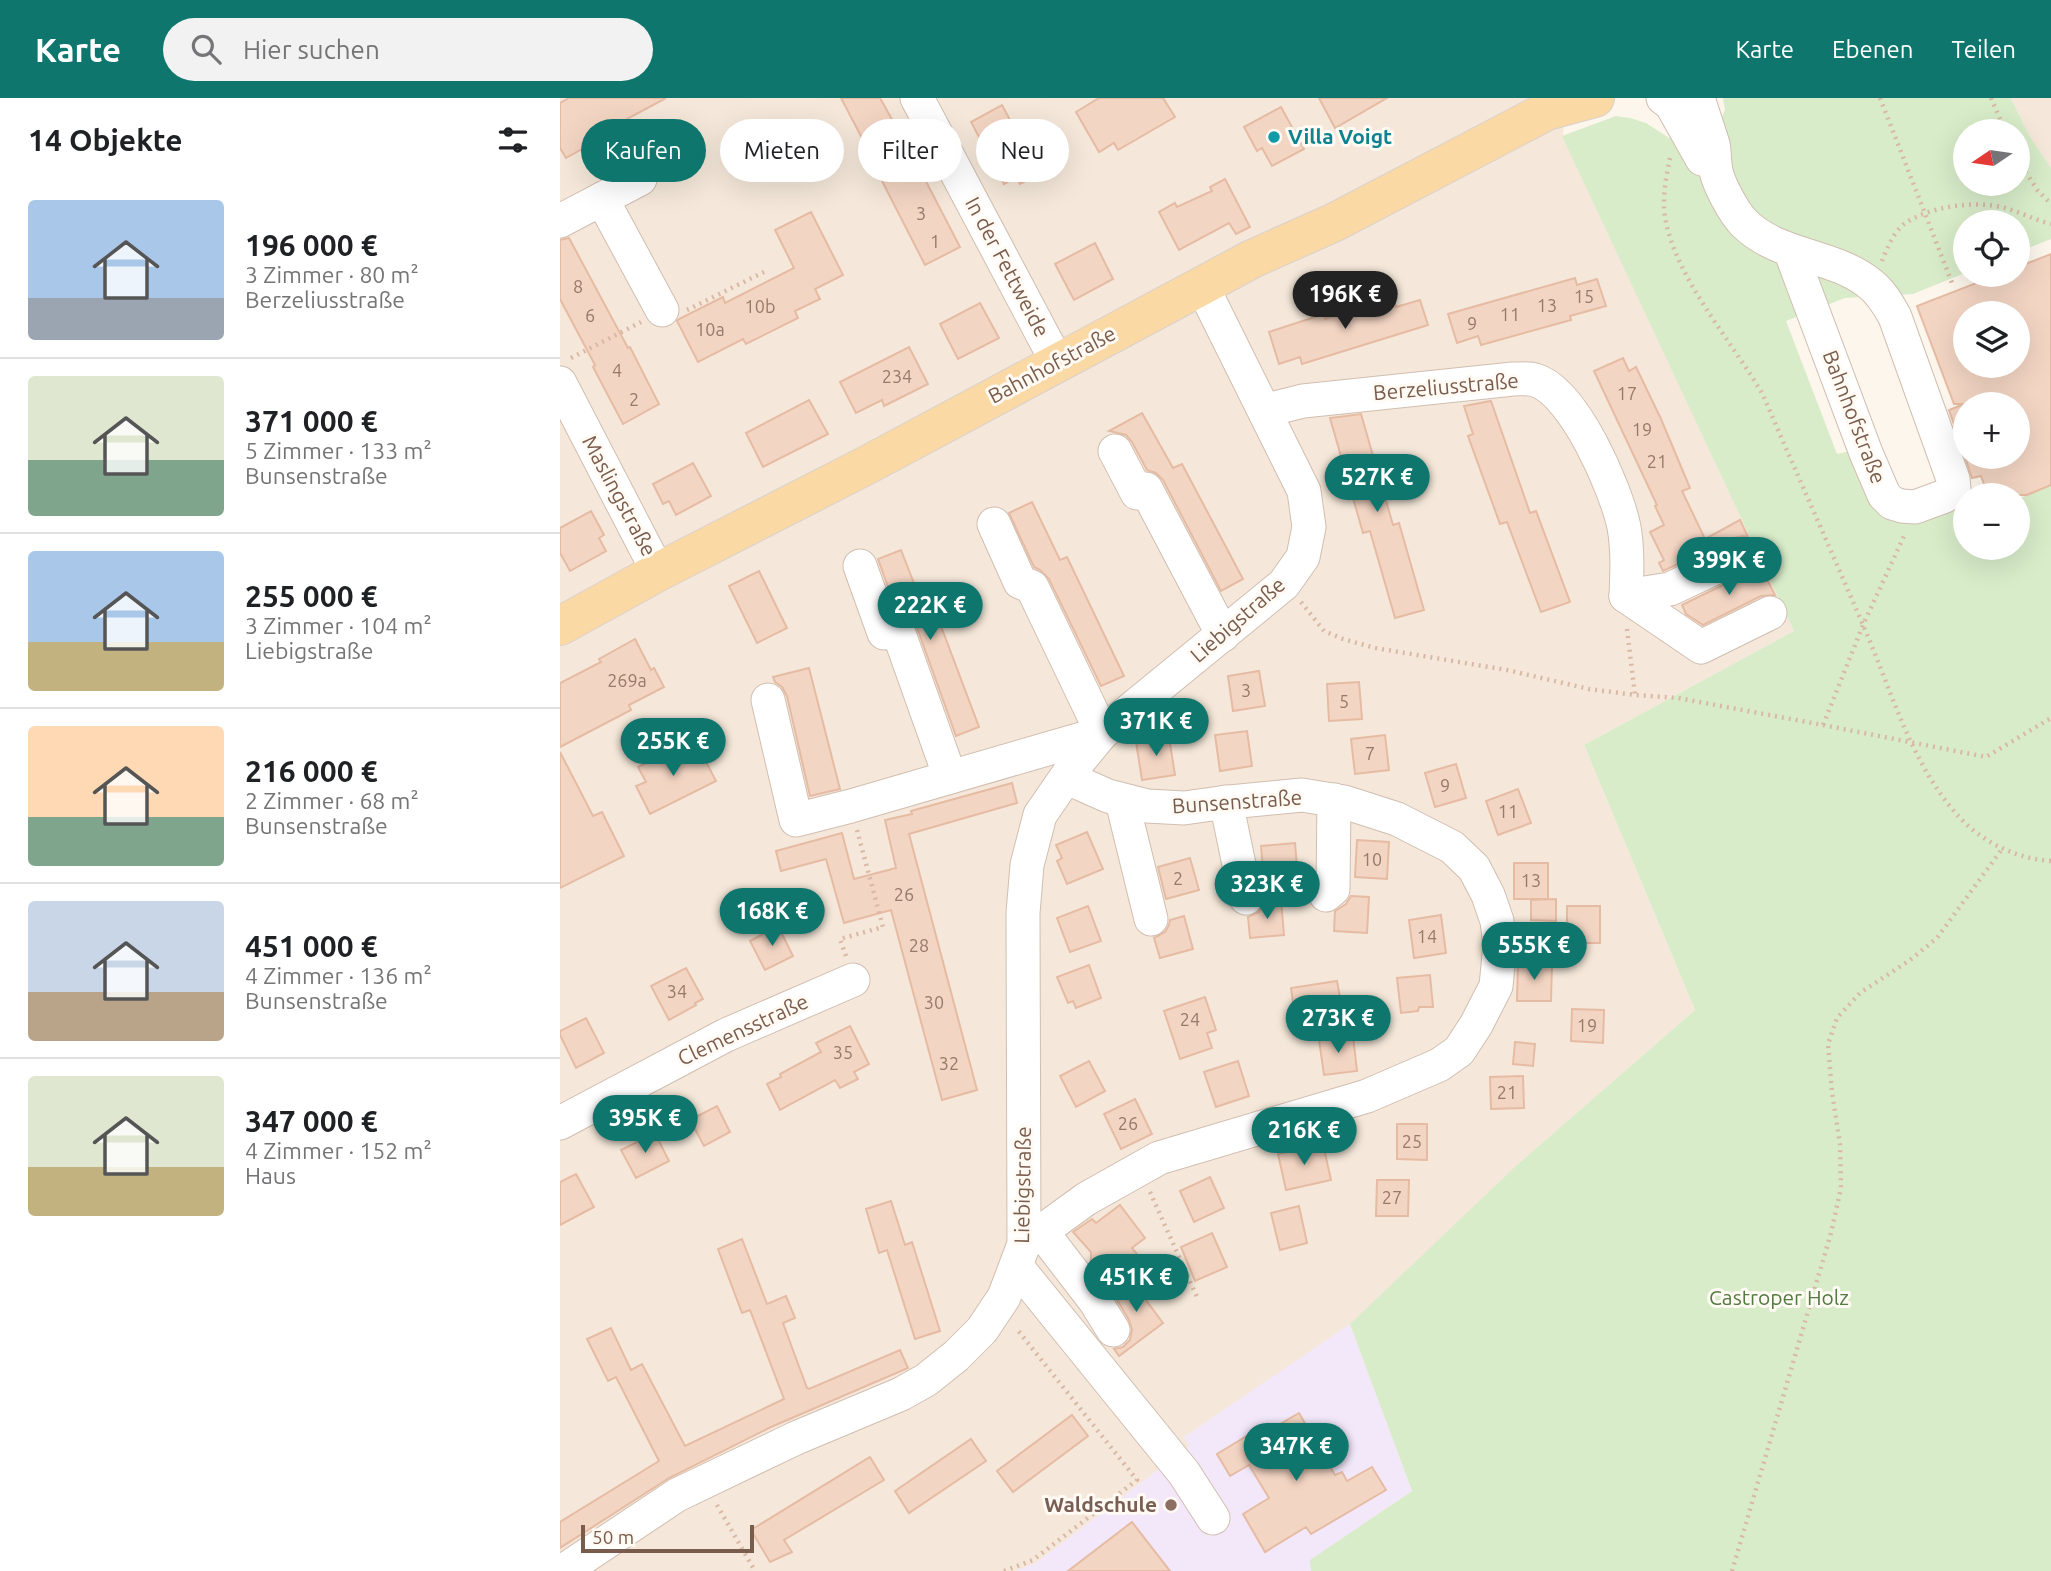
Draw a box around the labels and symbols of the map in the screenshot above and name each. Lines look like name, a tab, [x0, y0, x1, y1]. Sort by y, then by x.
north arrow	[1953, 119, 2030, 196]
place label: Villa Voigt	[1288, 124, 1392, 148]
marker: Villa Voigt	[1266, 129, 1282, 145]
street label: In der Fettweide	[961, 193, 1055, 341]
house number: 3	[916, 203, 926, 223]
house number: 1	[930, 231, 940, 251]
pin: 196K €	[1288, 272, 1402, 331]
house number: 8	[573, 276, 583, 296]
house number: 15	[1574, 286, 1594, 306]
house number: 13	[1537, 295, 1557, 315]
house number: 10b	[745, 296, 775, 316]
house number: 11	[1500, 304, 1520, 324]
house number: 6	[585, 305, 595, 325]
house number: 9	[1467, 313, 1477, 333]
house number: 10a	[695, 319, 725, 339]
street label: Bahnhofstraße	[984, 320, 1119, 408]
street label: Bahnhofstraße	[1819, 347, 1891, 487]
house number: 4	[612, 360, 622, 380]
house number: 234	[882, 366, 912, 386]
street label: Berzeliusstraße	[1372, 368, 1520, 404]
house number: 17	[1617, 383, 1637, 403]
house number: 2	[629, 389, 639, 409]
house number: 19	[1632, 419, 1652, 439]
street label: Maslingstraße	[578, 431, 662, 560]
house number: 21	[1647, 451, 1667, 471]
pin: 527K €	[1320, 454, 1434, 514]
pin: 399K €	[1672, 538, 1786, 597]
street label: Liebigstraße	[1185, 572, 1289, 667]
pin: 222K €	[873, 582, 987, 642]
house number: 269a	[607, 670, 647, 690]
house number: 3	[1241, 680, 1251, 700]
house number: 5	[1339, 691, 1349, 711]
pin: 371K €	[1099, 698, 1213, 758]
pin: 255K €	[616, 718, 730, 778]
house number: 7	[1365, 743, 1375, 763]
house number: 9	[1440, 775, 1450, 795]
street label: Bunsenstraße	[1171, 784, 1303, 818]
house number: 11	[1498, 801, 1518, 821]
house number: 10	[1362, 849, 1382, 869]
pin: 323K €	[1210, 862, 1324, 921]
house number: 2	[1173, 868, 1183, 888]
house number: 13	[1521, 870, 1541, 890]
house number: 26	[894, 884, 914, 904]
pin: 168K €	[715, 888, 829, 948]
pin: 555K €	[1477, 922, 1591, 982]
house number: 14	[1417, 926, 1437, 946]
house number: 28	[909, 935, 929, 955]
house number: 34	[667, 981, 687, 1001]
street label: Clemensstraße	[674, 988, 812, 1070]
house number: 30	[924, 992, 944, 1012]
pin: 273K €	[1281, 996, 1395, 1055]
house number: 24	[1180, 1009, 1200, 1029]
house number: 19	[1577, 1015, 1597, 1035]
house number: 35	[833, 1042, 853, 1062]
house number: 32	[939, 1053, 959, 1073]
house number: 21	[1497, 1082, 1517, 1102]
pin: 395K €	[588, 1096, 702, 1155]
pin: 216K €	[1247, 1108, 1361, 1167]
house number: 26	[1118, 1113, 1138, 1133]
street label: Liebigstraße	[1009, 1126, 1035, 1244]
house number: 25	[1402, 1131, 1422, 1151]
house number: 27	[1382, 1187, 1402, 1207]
pin: 451K €	[1079, 1254, 1193, 1314]
park label: Castroper Holz	[1709, 1285, 1849, 1309]
pin: 347K €	[1239, 1424, 1353, 1483]
place label: Waldschule	[1044, 1492, 1157, 1516]
marker: Waldschule	[1163, 1497, 1179, 1513]
scale bar	[581, 1522, 754, 1554]

